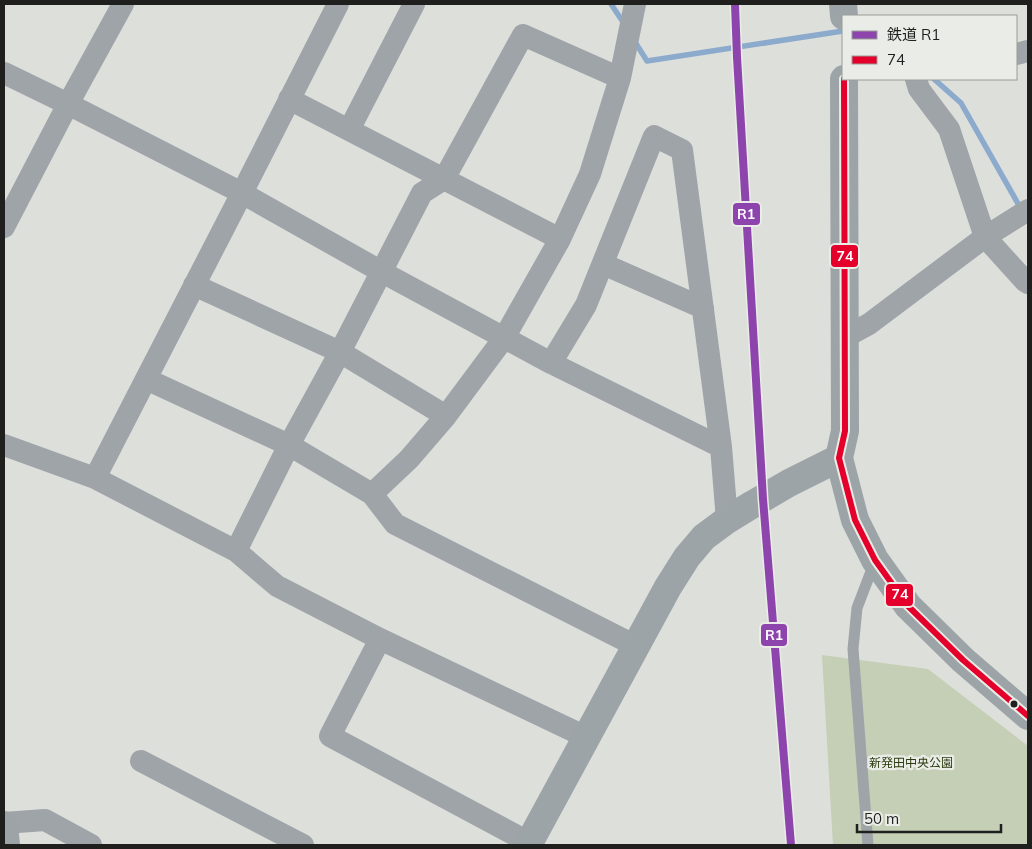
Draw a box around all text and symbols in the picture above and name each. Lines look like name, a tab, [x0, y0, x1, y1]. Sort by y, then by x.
legend	[842, 15, 1017, 80]
text: 鉄道 R1	[887, 25, 940, 44]
text: 74	[887, 50, 905, 69]
line badge: R1	[732, 202, 761, 226]
text: R1	[737, 205, 755, 223]
line badge: 74	[830, 244, 859, 268]
text: 74	[837, 247, 854, 265]
line badge: 74	[885, 583, 914, 607]
text: 74	[892, 585, 909, 603]
line badge: R1	[760, 623, 788, 647]
text: R1	[765, 626, 783, 644]
unlabelled marker	[1009, 699, 1019, 709]
park label: 新発田中央公園	[869, 755, 953, 770]
scale bar	[857, 802, 1001, 834]
text: 50 m	[864, 809, 899, 828]

